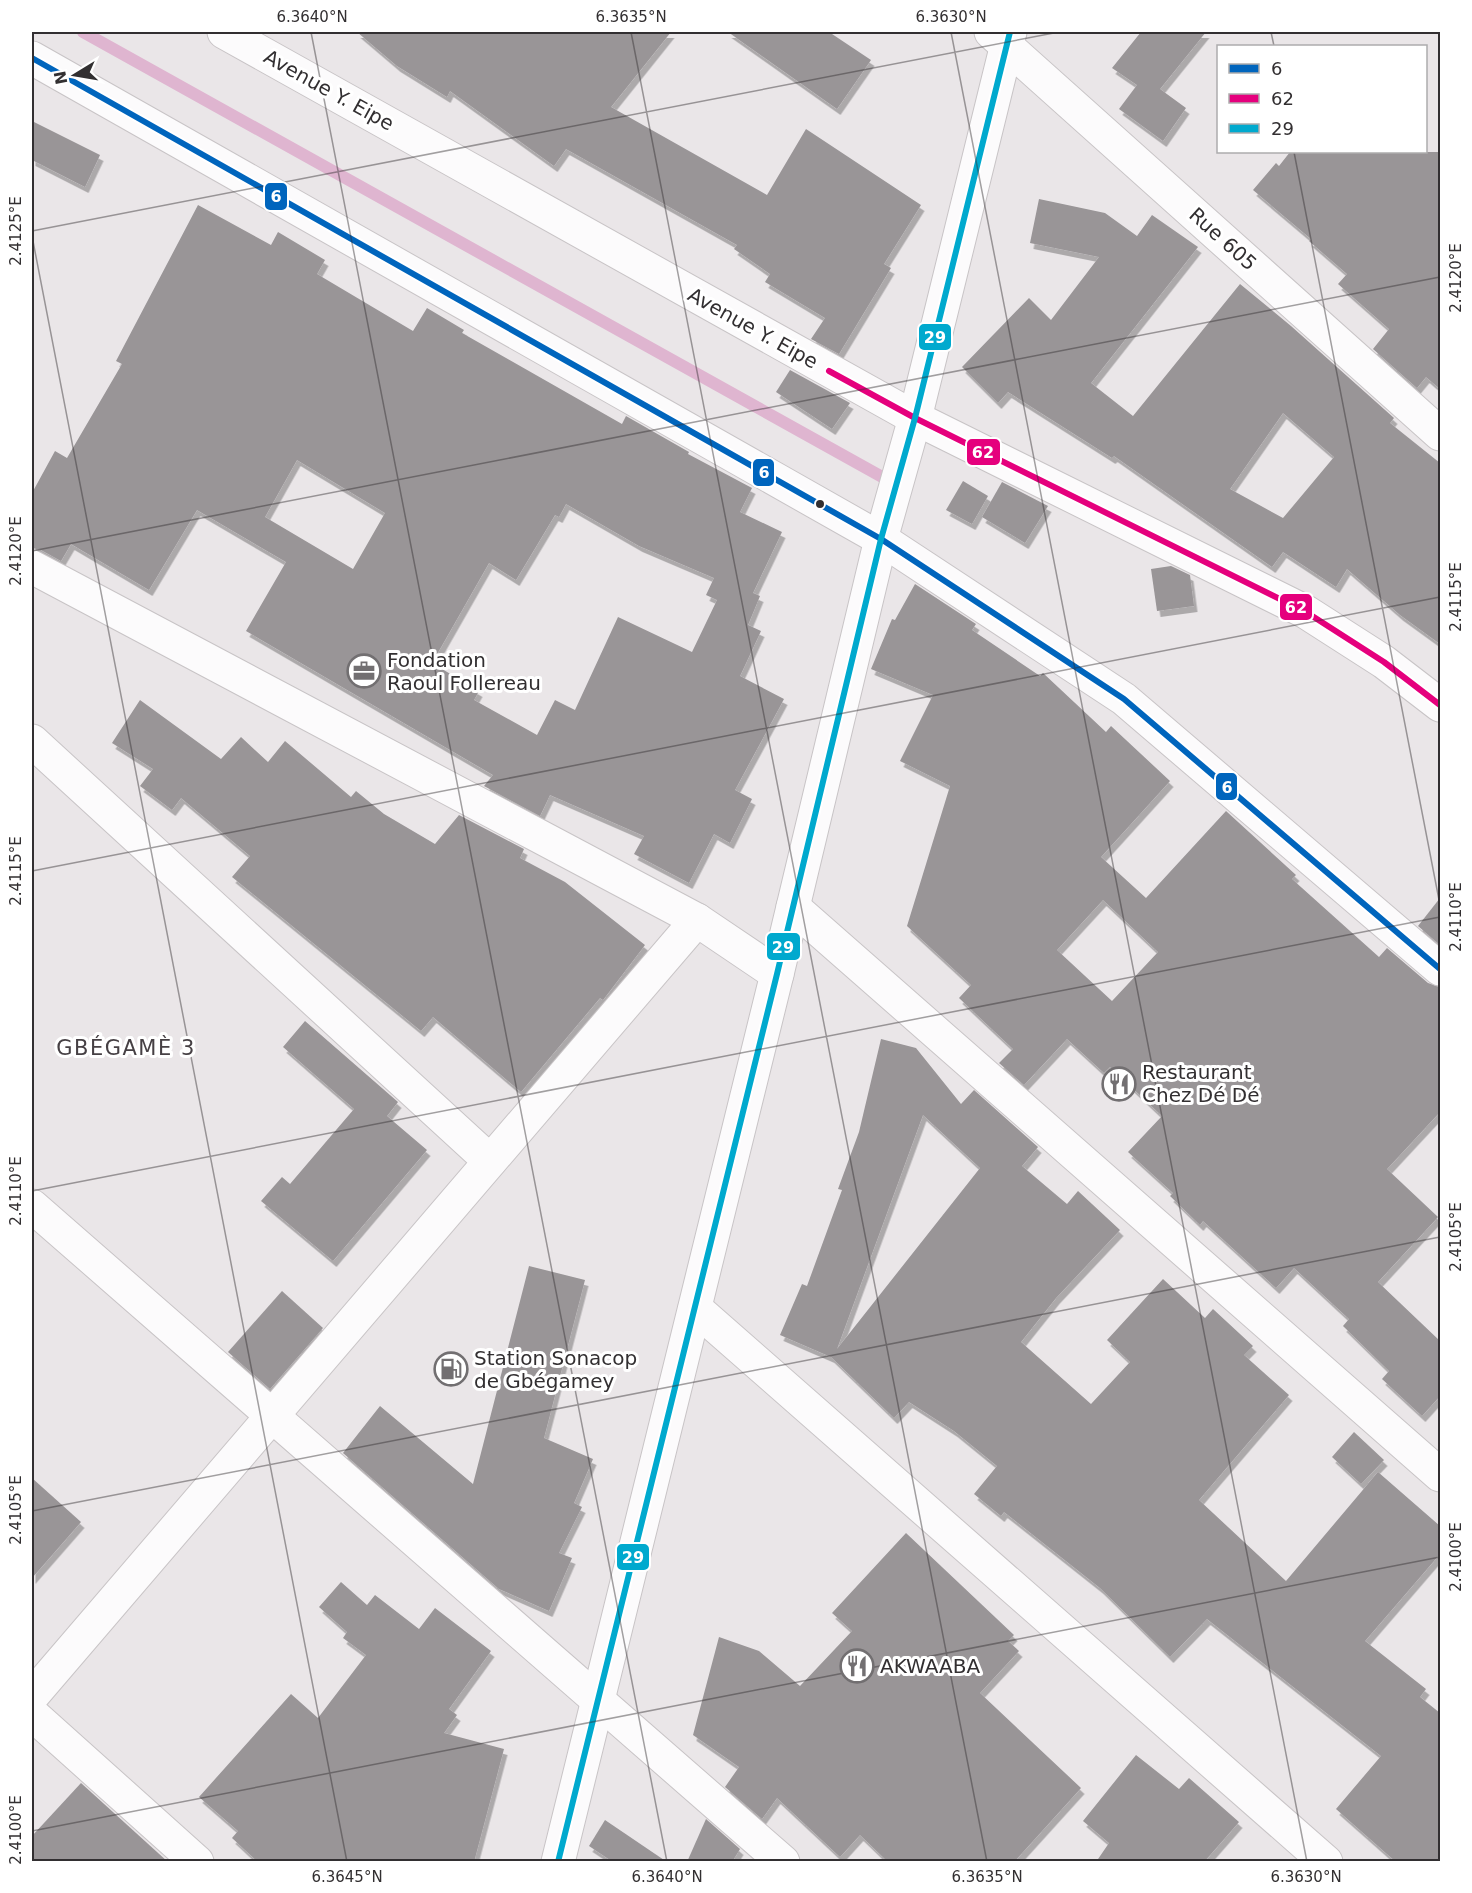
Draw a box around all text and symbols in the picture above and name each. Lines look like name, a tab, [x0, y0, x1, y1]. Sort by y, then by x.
text: 6.3640°N	[276, 8, 348, 26]
text: 6.3635°N	[595, 8, 667, 26]
text: 6.3630°N	[915, 8, 987, 26]
street label: Avenue Y. Eipe	[260, 44, 398, 136]
north arrow	[45, 45, 105, 105]
legend	[1217, 45, 1427, 153]
text: 6	[1271, 58, 1282, 79]
text: N	[50, 69, 71, 86]
text: 62	[1271, 88, 1294, 109]
text: 29	[1271, 118, 1294, 139]
line badge: 6	[264, 182, 288, 211]
text: 6	[270, 187, 282, 206]
text: 2.4125°E	[7, 196, 25, 266]
street label: Rue 605	[1184, 202, 1262, 276]
text: 2.4120°E	[1447, 243, 1465, 313]
street label: Avenue Y. Eipe	[684, 282, 822, 374]
line badge: 29	[918, 323, 952, 351]
text: 29	[924, 328, 946, 347]
line badge: 62	[966, 438, 1001, 466]
text: 62	[972, 443, 994, 462]
line badge: 6	[752, 458, 775, 487]
text: 6	[758, 463, 770, 482]
unlabelled marker	[814, 498, 826, 510]
text: 2.4120°E	[7, 516, 25, 586]
text: 2.4115°E	[1447, 562, 1465, 632]
line badge: 62	[1279, 593, 1313, 621]
text: 62	[1285, 598, 1307, 617]
place label: Fondation Raoul Follereau	[387, 648, 541, 695]
office icon: Fondation Raoul Follereau	[346, 653, 382, 689]
line badge: 6	[1215, 772, 1238, 801]
text: 6	[1221, 778, 1233, 797]
text: 2.4115°E	[7, 836, 25, 906]
text: 2.4110°E	[1447, 882, 1465, 952]
line badge: 29	[766, 932, 801, 961]
text: 29	[772, 938, 794, 957]
district label: GBÉGAMÈ 3	[56, 1035, 196, 1060]
place label: Restaurant Chez Dé Dé	[1142, 1060, 1260, 1107]
restaurant icon: Restaurant Chez Dé Dé	[1101, 1066, 1137, 1102]
text: 2.4110°E	[7, 1156, 25, 1226]
text: 2.4105°E	[1447, 1202, 1465, 1272]
place label: Station Sonacop de Gbégamey	[474, 1346, 637, 1393]
fuel station icon: Station Sonacop de Gbégamey	[433, 1351, 469, 1387]
text: 2.4105°E	[7, 1475, 25, 1545]
text: 2.4100°E	[1447, 1522, 1465, 1592]
line badge: 29	[616, 1543, 650, 1571]
text: 29	[622, 1548, 644, 1567]
restaurant icon: AKWAABA	[839, 1648, 875, 1684]
place label: AKWAABA	[880, 1654, 980, 1678]
text: 2.4100°E	[7, 1795, 25, 1865]
text: 6.3645°N	[311, 1868, 383, 1886]
text: 6.3640°N	[631, 1868, 703, 1886]
text: 6.3635°N	[951, 1868, 1023, 1886]
text: 6.3630°N	[1270, 1868, 1342, 1886]

